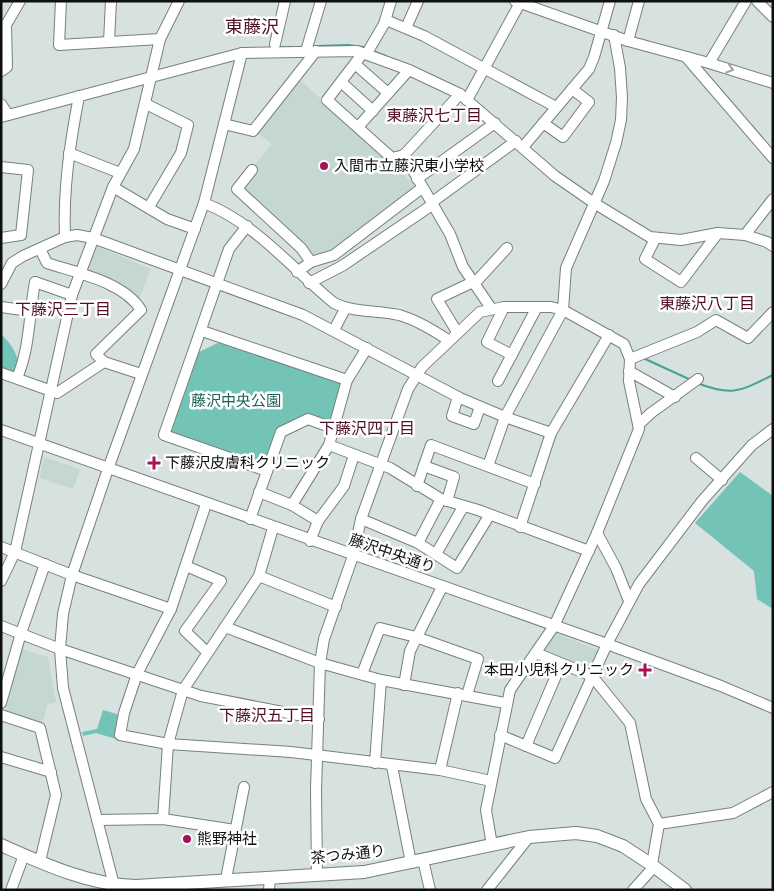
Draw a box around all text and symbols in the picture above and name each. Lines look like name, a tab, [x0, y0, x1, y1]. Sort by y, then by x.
district label: 東藤沢	[225, 18, 279, 37]
one-way arrow	[725, 63, 733, 73]
district label: 東藤沢七丁目	[386, 107, 482, 124]
place label: 入間市立藤沢東小学校	[334, 158, 484, 174]
marker: 入間市立藤沢東小学校	[318, 160, 330, 172]
district label: 東藤沢八丁目	[659, 295, 755, 312]
district label: 下藤沢三丁目	[15, 301, 111, 318]
park label: 藤沢中央公園	[191, 393, 281, 409]
district label: 下藤沢四丁目	[319, 420, 415, 437]
place label: 下藤沢皮膚科クリニック	[165, 455, 330, 471]
marker: 下藤沢皮膚科クリニック	[147, 456, 161, 470]
street label: 藤沢中央通り	[347, 531, 437, 576]
place label: 本田小児科クリニック	[484, 662, 634, 678]
marker: 本田小児科クリニック	[638, 663, 652, 677]
district label: 下藤沢五丁目	[219, 707, 315, 724]
place label: 熊野神社	[197, 831, 257, 847]
marker: 熊野神社	[181, 833, 193, 845]
street label: 茶つみ通り	[310, 843, 386, 866]

